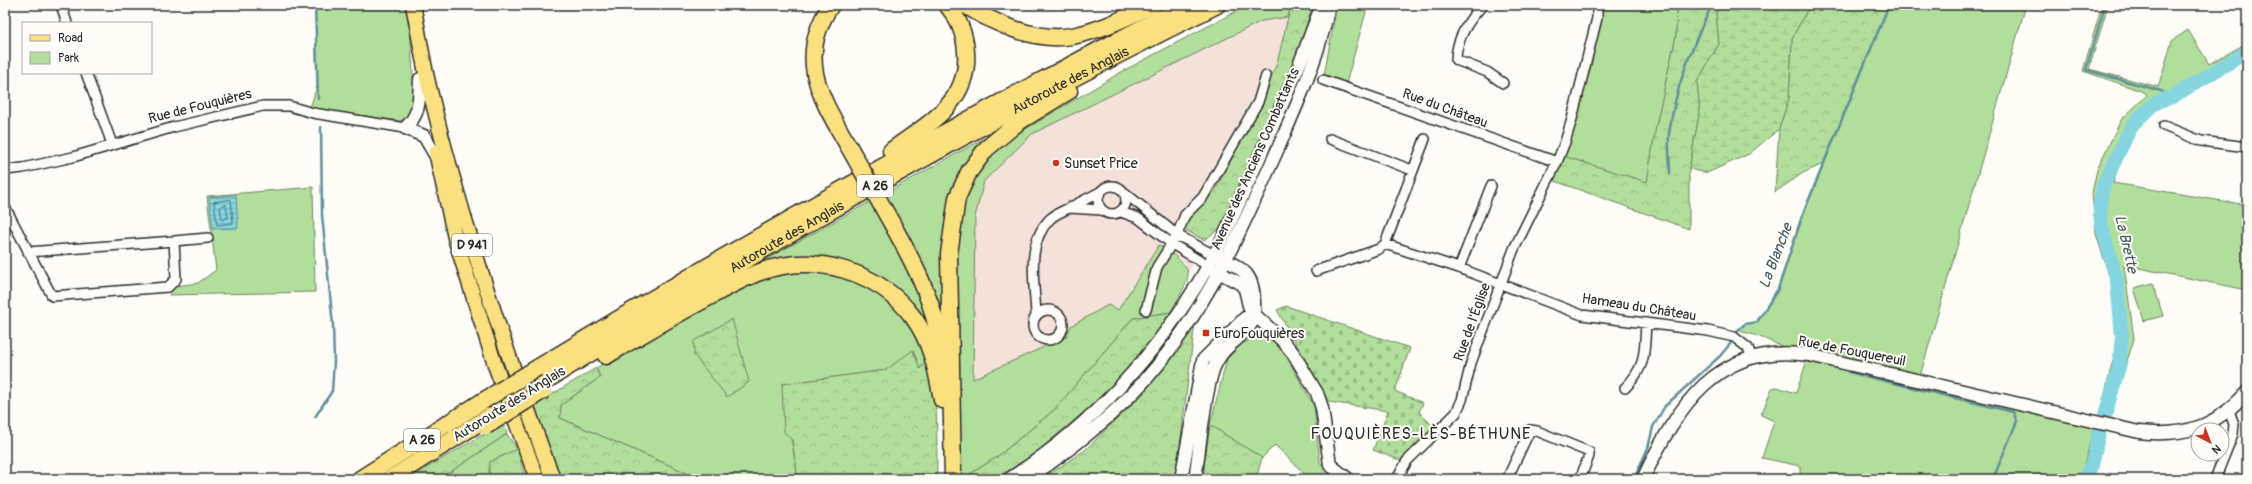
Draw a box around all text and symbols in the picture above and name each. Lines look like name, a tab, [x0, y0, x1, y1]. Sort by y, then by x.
legend	[22, 22, 152, 74]
text: Road	[58, 31, 83, 46]
street label: Autoroute des Anglais	[1009, 42, 1132, 118]
text: Park	[58, 51, 79, 66]
street label: Avenue des Anciens Combattants	[1207, 65, 1303, 253]
street label: Rue de Fouquières	[147, 85, 254, 127]
street label: Rue du Château	[1400, 85, 1490, 131]
place label: Sunset Price	[1064, 155, 1138, 172]
marker: Sunset Price	[1051, 158, 1061, 168]
road number: A 26	[857, 175, 893, 197]
street label: Autoroute des Anglais	[726, 196, 847, 276]
water label: La Brette	[2110, 213, 2142, 276]
water label: La Blanche	[1755, 219, 1798, 291]
road number: D 941	[452, 234, 492, 256]
street label: Rue de l'Église	[1449, 280, 1494, 363]
street label: Hameau du Château	[1581, 290, 1697, 324]
place label: EuroFouquières	[1214, 325, 1305, 342]
marker: EuroFouquières	[1201, 328, 1211, 338]
street label: Rue de Fouquereuil	[1797, 332, 1907, 370]
street label: Autoroute des Anglais	[450, 362, 569, 446]
north arrow	[2190, 422, 2230, 462]
district label: FOUQUIÈRES-LÈS-BÉTHUNE	[1311, 423, 1531, 444]
road number: A 26	[404, 429, 440, 451]
text: N	[2209, 442, 2223, 457]

